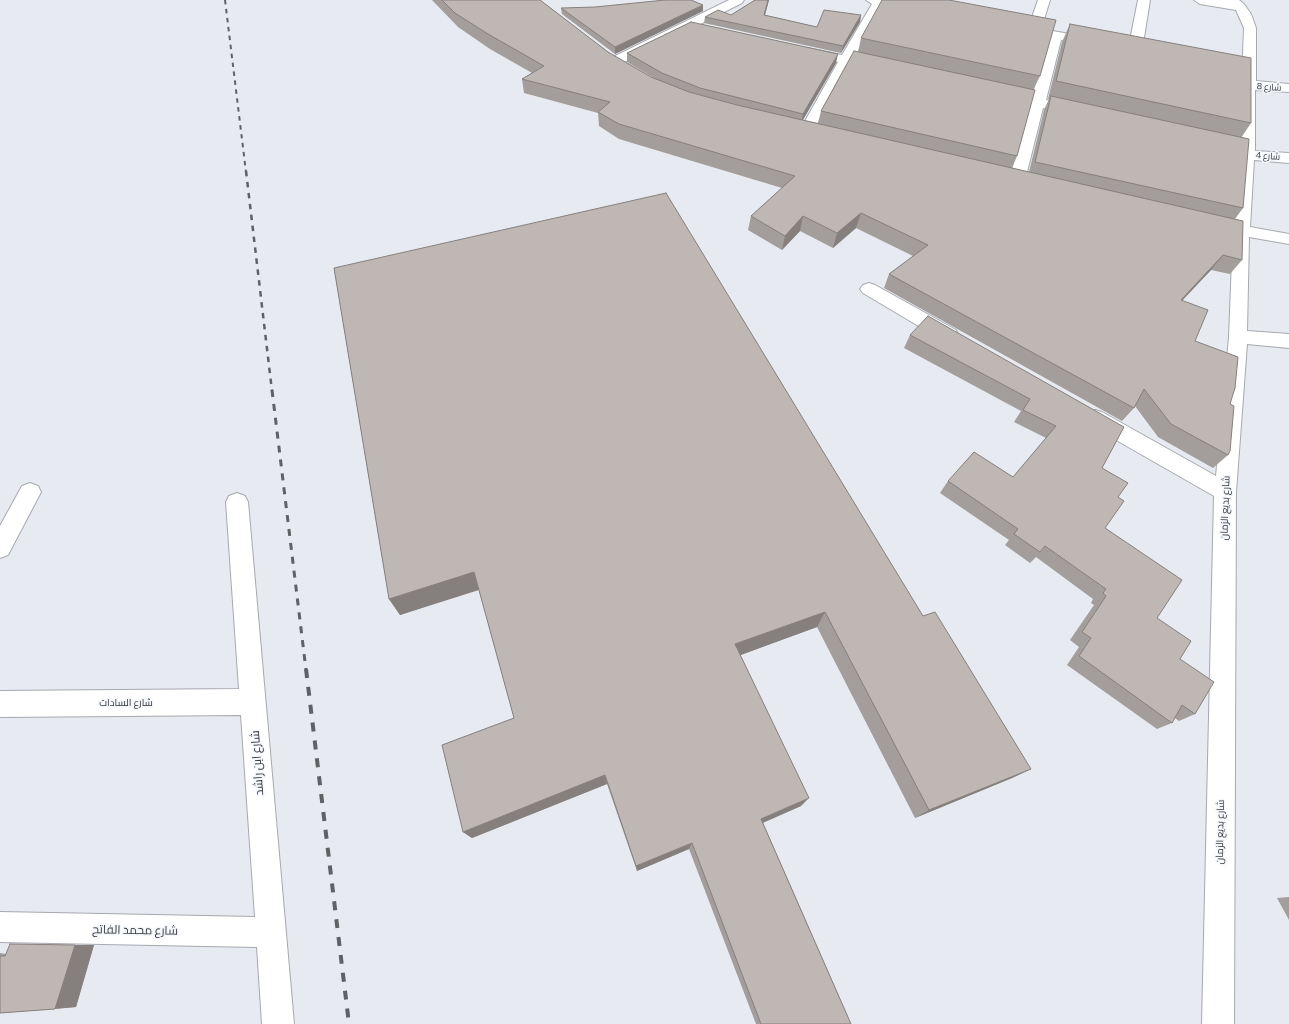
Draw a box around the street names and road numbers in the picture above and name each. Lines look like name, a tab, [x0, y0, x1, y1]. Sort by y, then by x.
street label: شارع 8	[1256, 81, 1282, 93]
street label: شارع 4	[1255, 150, 1281, 162]
street label: شارع بديع الزمان	[1218, 475, 1232, 541]
street label: شارع السادات	[99, 697, 153, 709]
street label: شارع ابن راشد	[248, 730, 266, 796]
street label: شارع بديع الزمان	[1213, 800, 1227, 864]
street label: شارع محمد الفاتح	[92, 922, 178, 938]

